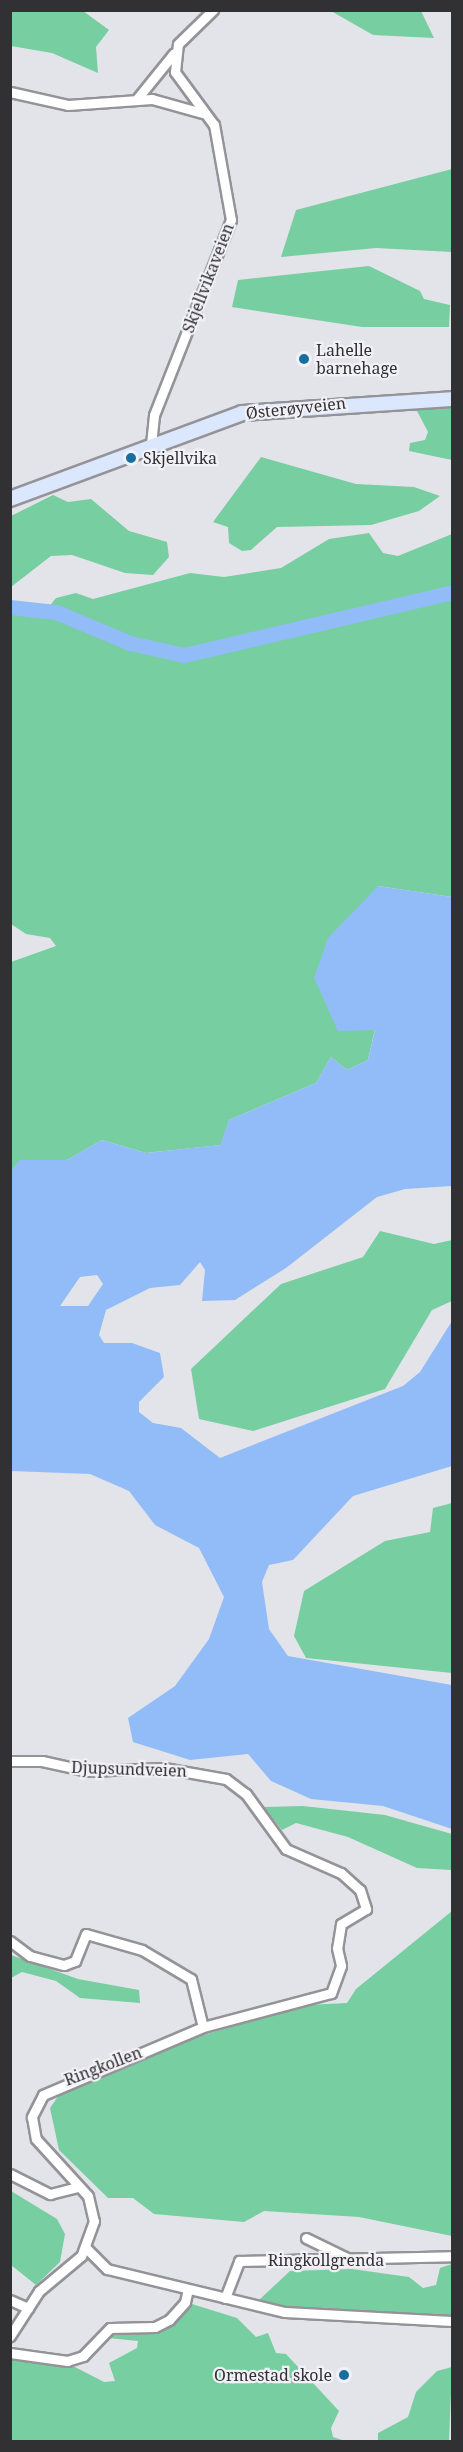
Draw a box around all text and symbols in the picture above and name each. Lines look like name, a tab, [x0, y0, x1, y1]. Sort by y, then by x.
street label: Skjellvikaveien	[178, 220, 238, 336]
place label: Lahelle barnehage	[316, 340, 398, 378]
marker: Lahelle barnehage	[297, 352, 311, 366]
street label: Østerøyveien	[245, 393, 347, 423]
place label: Skjellvika	[143, 448, 217, 468]
marker: Skjellvika	[124, 451, 138, 465]
street label: Djupsundveien	[71, 1757, 187, 1781]
street label: Ringkollen	[61, 2042, 145, 2090]
street label: Ringkollgrenda	[268, 2250, 384, 2270]
place label: Ormestad skole	[214, 2365, 332, 2385]
marker: Ormestad skole	[337, 2368, 351, 2382]

